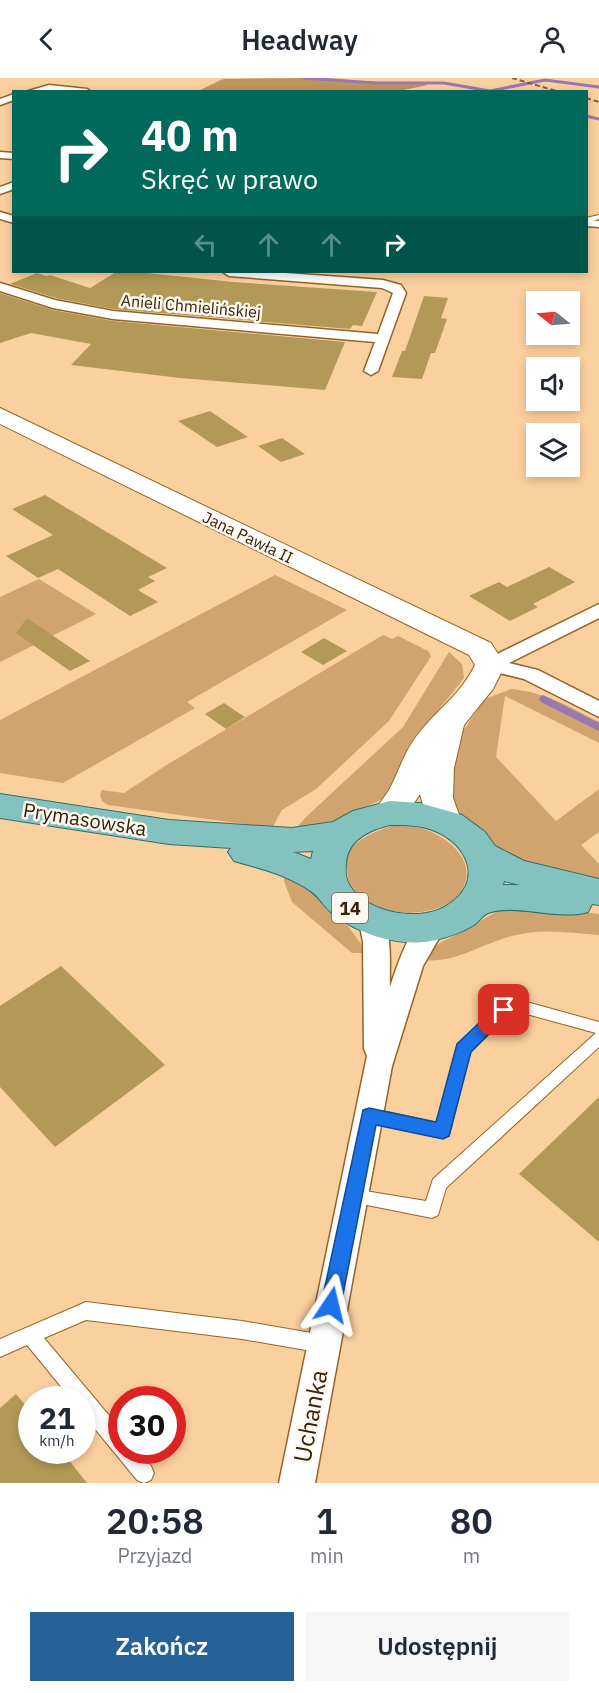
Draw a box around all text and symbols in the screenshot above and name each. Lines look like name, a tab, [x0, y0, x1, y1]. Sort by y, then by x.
text: Headway	[241, 22, 358, 57]
icon: back	[30, 23, 63, 56]
icon: person	[536, 23, 569, 56]
text: 40 m	[141, 108, 239, 163]
icon: right	[42, 114, 120, 192]
text: Skręć w prawo	[141, 161, 318, 196]
icon: left	[189, 228, 222, 261]
icon: ahead	[252, 228, 285, 261]
icon: ahead	[315, 228, 348, 261]
icon: right	[378, 228, 411, 261]
street label: Anieli Chmielińskiej	[120, 290, 262, 322]
north arrow	[526, 291, 580, 345]
map controls	[526, 291, 580, 477]
button: sound	[526, 357, 580, 411]
button: layers	[526, 423, 580, 477]
street label: Jana Pawła II	[200, 507, 296, 567]
street label: Prymasowska	[21, 796, 149, 842]
road number: 14	[332, 893, 368, 923]
pin	[478, 984, 529, 1035]
icon: arrive	[487, 993, 520, 1026]
position arrow	[299, 1273, 363, 1337]
street label: Uchanka	[285, 1367, 335, 1465]
speed limit sign: 30	[108, 1386, 186, 1464]
text: 21	[39, 1398, 75, 1437]
text: km/h	[39, 1431, 75, 1450]
text: 20:58	[106, 1497, 204, 1544]
text: 1	[316, 1497, 338, 1544]
text: 80	[450, 1497, 493, 1544]
text: Przyjazd	[118, 1542, 192, 1569]
text: min	[310, 1542, 344, 1569]
text: m	[463, 1542, 480, 1569]
button: Zakończ	[30, 1612, 294, 1681]
button: Udostępnij	[306, 1612, 569, 1681]

